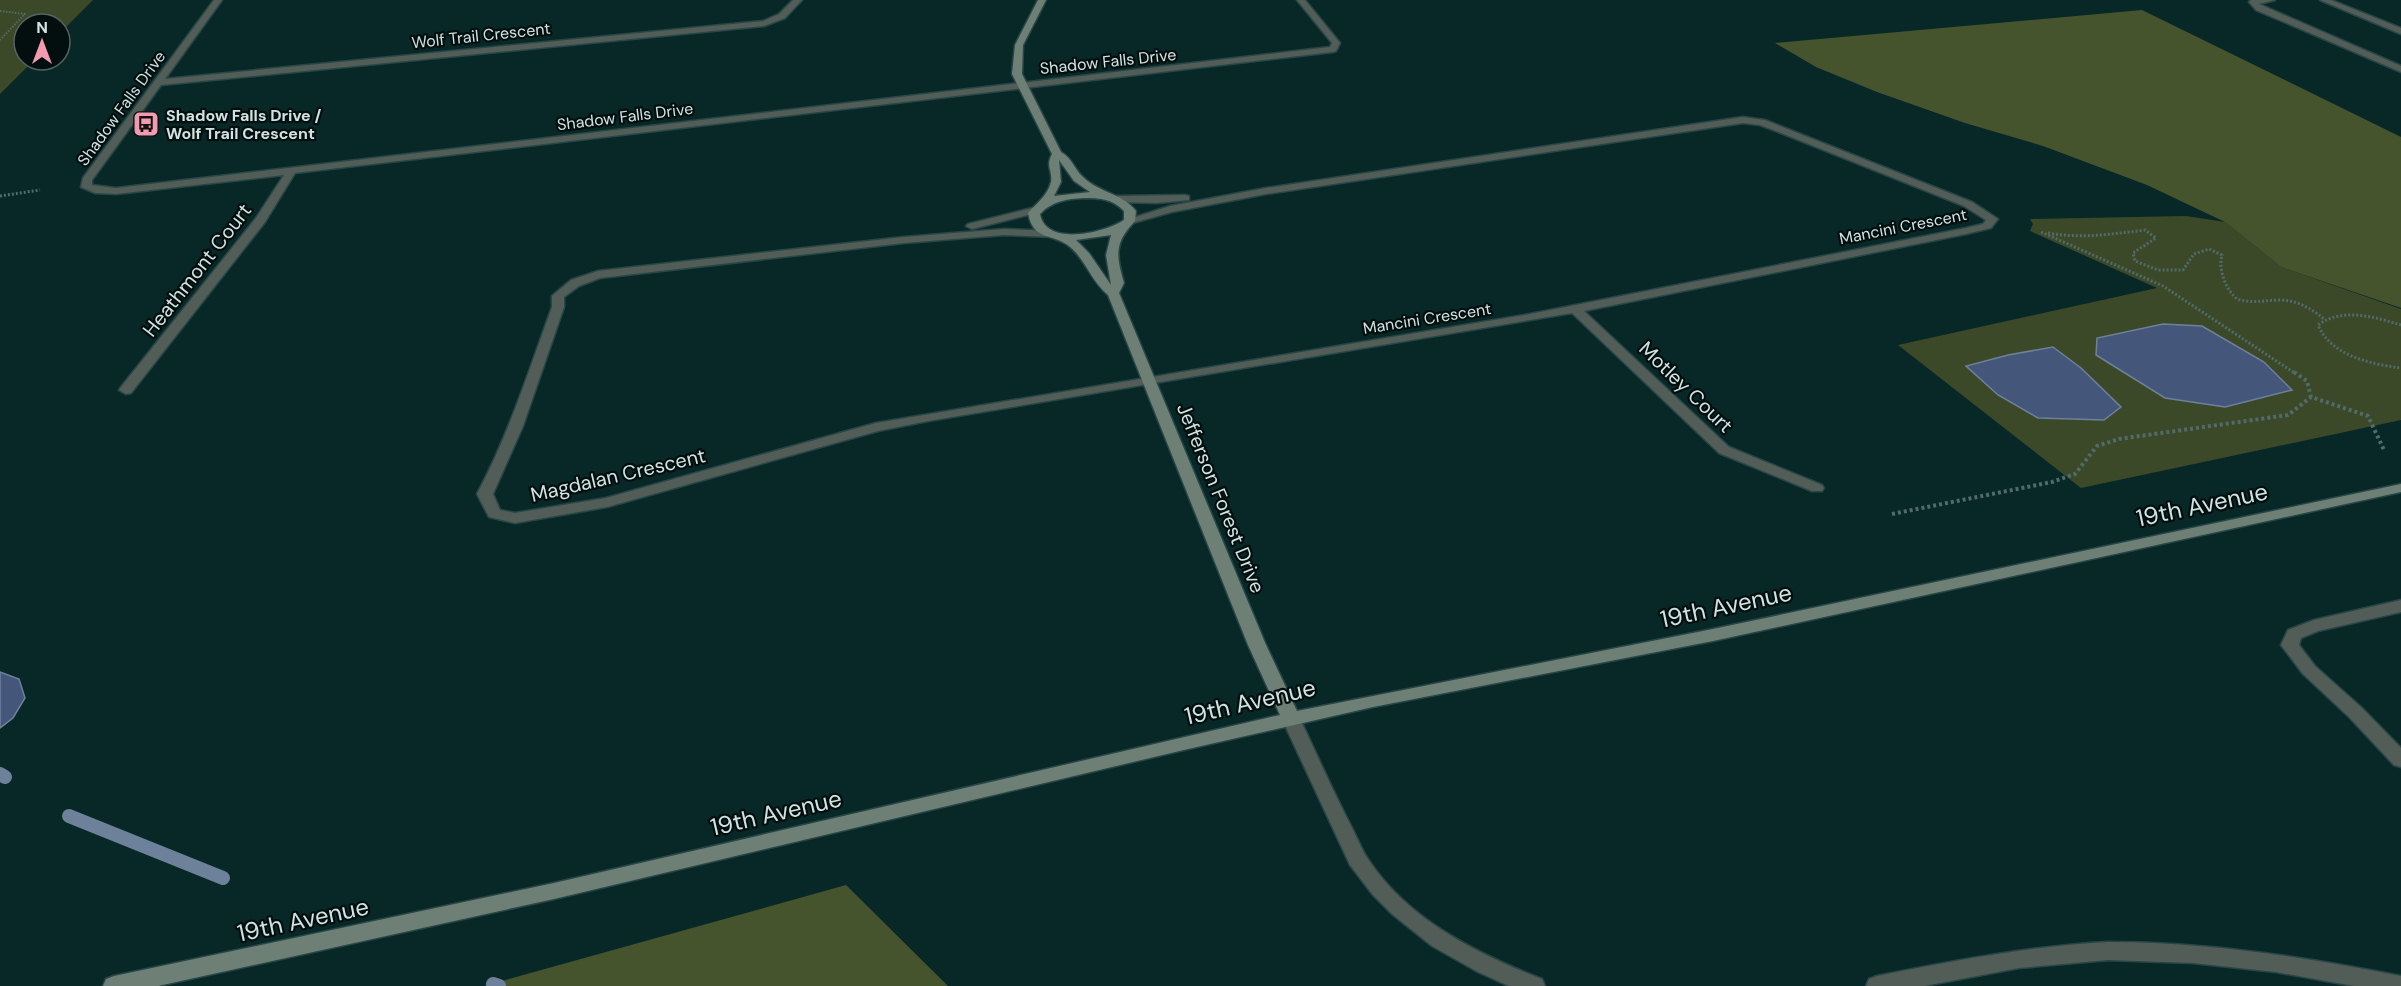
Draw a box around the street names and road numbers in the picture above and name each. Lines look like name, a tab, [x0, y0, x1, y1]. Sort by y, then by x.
street label: Wolf Trail Crescent	[410, 18, 552, 53]
street label: Shadow Falls Drive	[1039, 44, 1177, 79]
street label: Shadow Falls Drive	[73, 47, 170, 170]
street label: Shadow Falls Drive	[556, 98, 694, 135]
street label: Heathmont Court	[137, 198, 257, 342]
street label: Mancini Crescent	[1838, 204, 1969, 249]
street label: Mancini Crescent	[1361, 298, 1493, 339]
street label: Motley Court	[1633, 336, 1739, 438]
street label: Jefferson Forest Drive	[1171, 399, 1271, 597]
street label: Magdalan Crescent	[528, 442, 708, 508]
street label: 19th Avenue	[2133, 475, 2271, 534]
street label: 19th Avenue	[1657, 576, 1795, 635]
street label: 19th Avenue	[1181, 671, 1319, 732]
street label: 19th Avenue	[707, 782, 845, 843]
street label: 19th Avenue	[234, 890, 372, 949]

